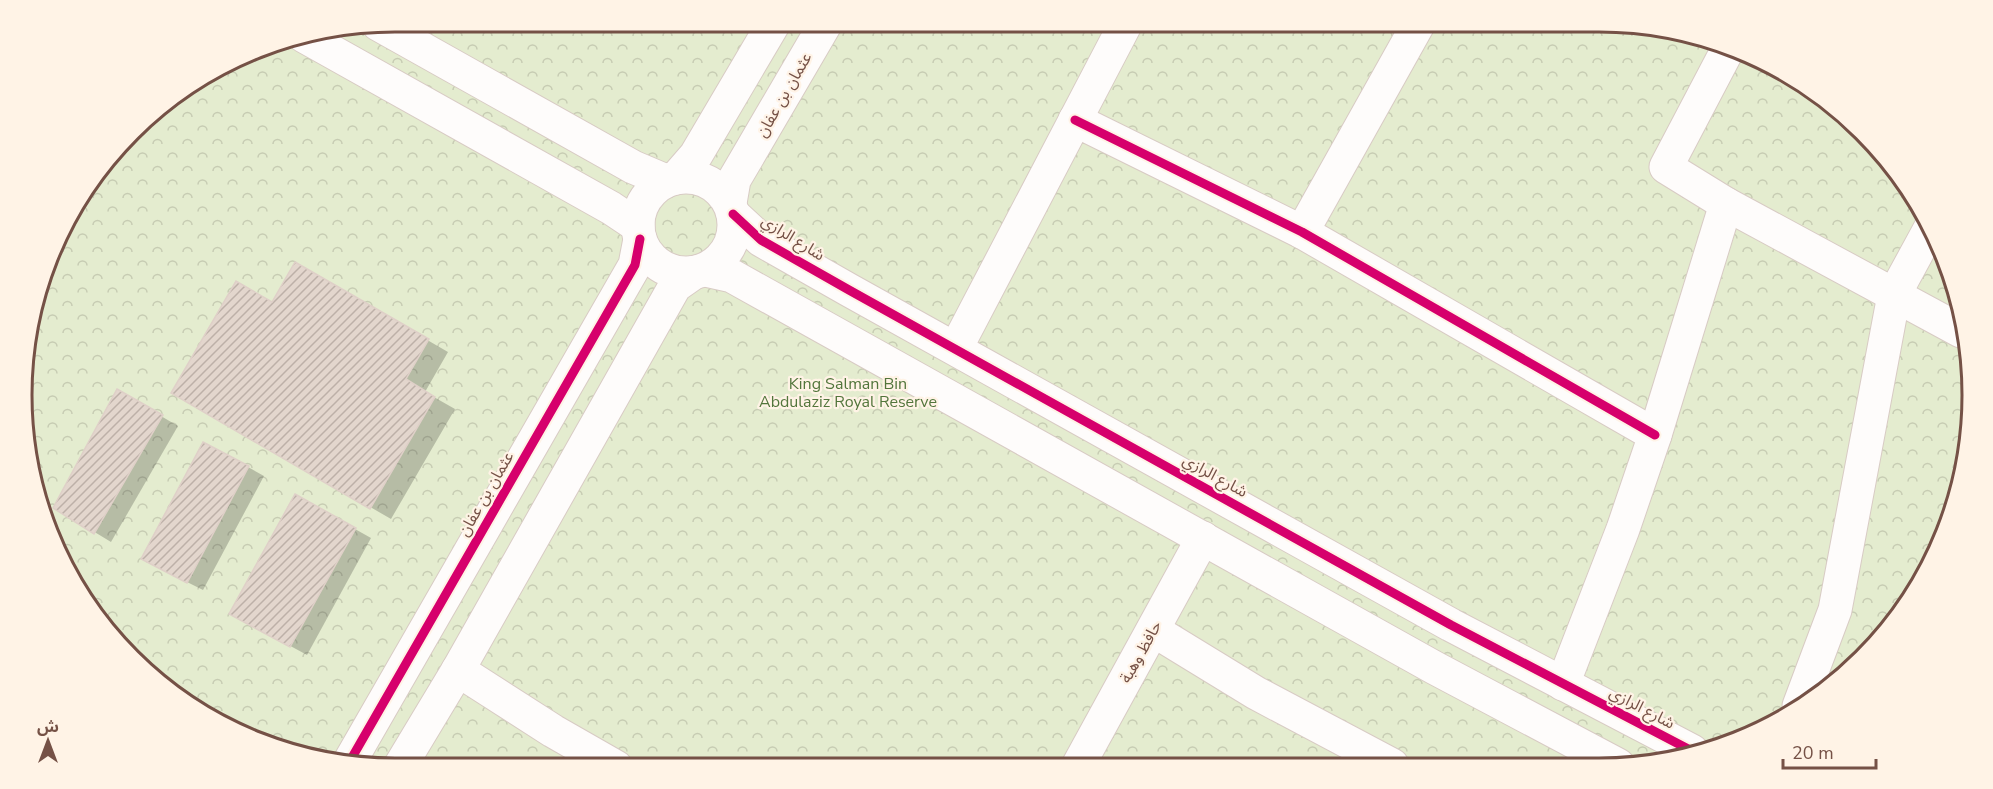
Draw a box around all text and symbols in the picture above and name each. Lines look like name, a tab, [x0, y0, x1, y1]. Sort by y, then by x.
street label: عثمان بن عفان	[751, 48, 817, 142]
street label: شارع الرازي	[757, 210, 829, 267]
park label: King Salman Bin Abdulaziz Royal Reserve	[759, 373, 937, 413]
street label: عثمان بن عفان	[453, 447, 519, 541]
street label: شارع الرازي	[1178, 449, 1251, 504]
street label: حافظ وهبة	[1115, 617, 1167, 687]
street label: شارع الرازي	[1605, 682, 1679, 735]
north arrow	[18, 711, 78, 771]
text: ش	[37, 716, 59, 738]
scale bar	[1783, 732, 1876, 770]
text: 20 m	[1792, 741, 1834, 765]

